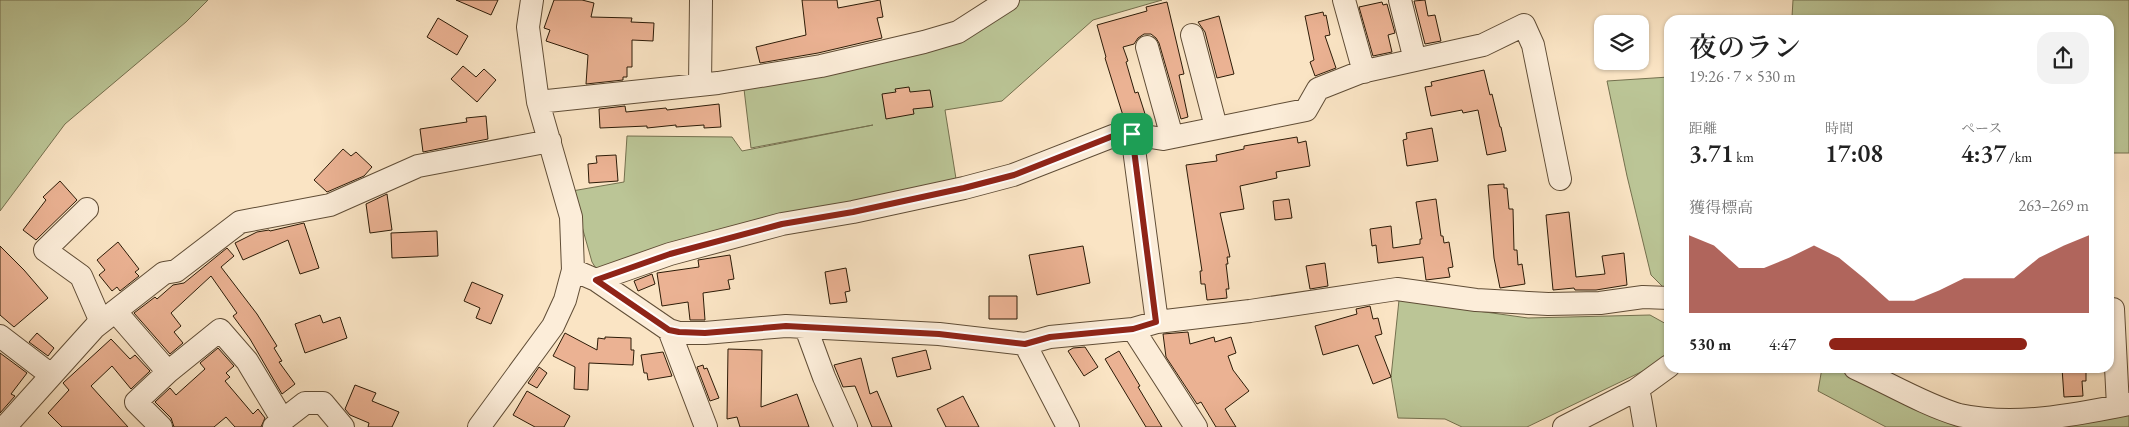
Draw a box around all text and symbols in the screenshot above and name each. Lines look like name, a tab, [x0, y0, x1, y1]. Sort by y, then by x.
map controls	[1594, 15, 1649, 70]
button: layers	[1594, 15, 1649, 70]
text: 夜のラン	[1689, 29, 1801, 65]
button: share	[2037, 32, 2089, 84]
text: 19:26 · 7 × 530 m	[1689, 66, 1796, 87]
pin	[1111, 113, 1153, 155]
text: 距離	[1689, 119, 1717, 137]
text: 時間	[1825, 119, 1853, 137]
text: ペース	[1961, 119, 2002, 137]
icon: arrive	[1118, 120, 1146, 148]
text: 3.71	[1689, 137, 1734, 169]
text: 17:08	[1825, 137, 1883, 169]
text: 4:37	[1961, 137, 2006, 169]
text: km	[1734, 148, 1754, 166]
text: /km	[2006, 148, 2032, 166]
text: 263–269 m	[2018, 195, 2089, 216]
text: 獲得標高	[1689, 197, 1753, 218]
text: 530 m	[1689, 334, 1731, 355]
text: 4:47	[1769, 334, 1796, 355]

